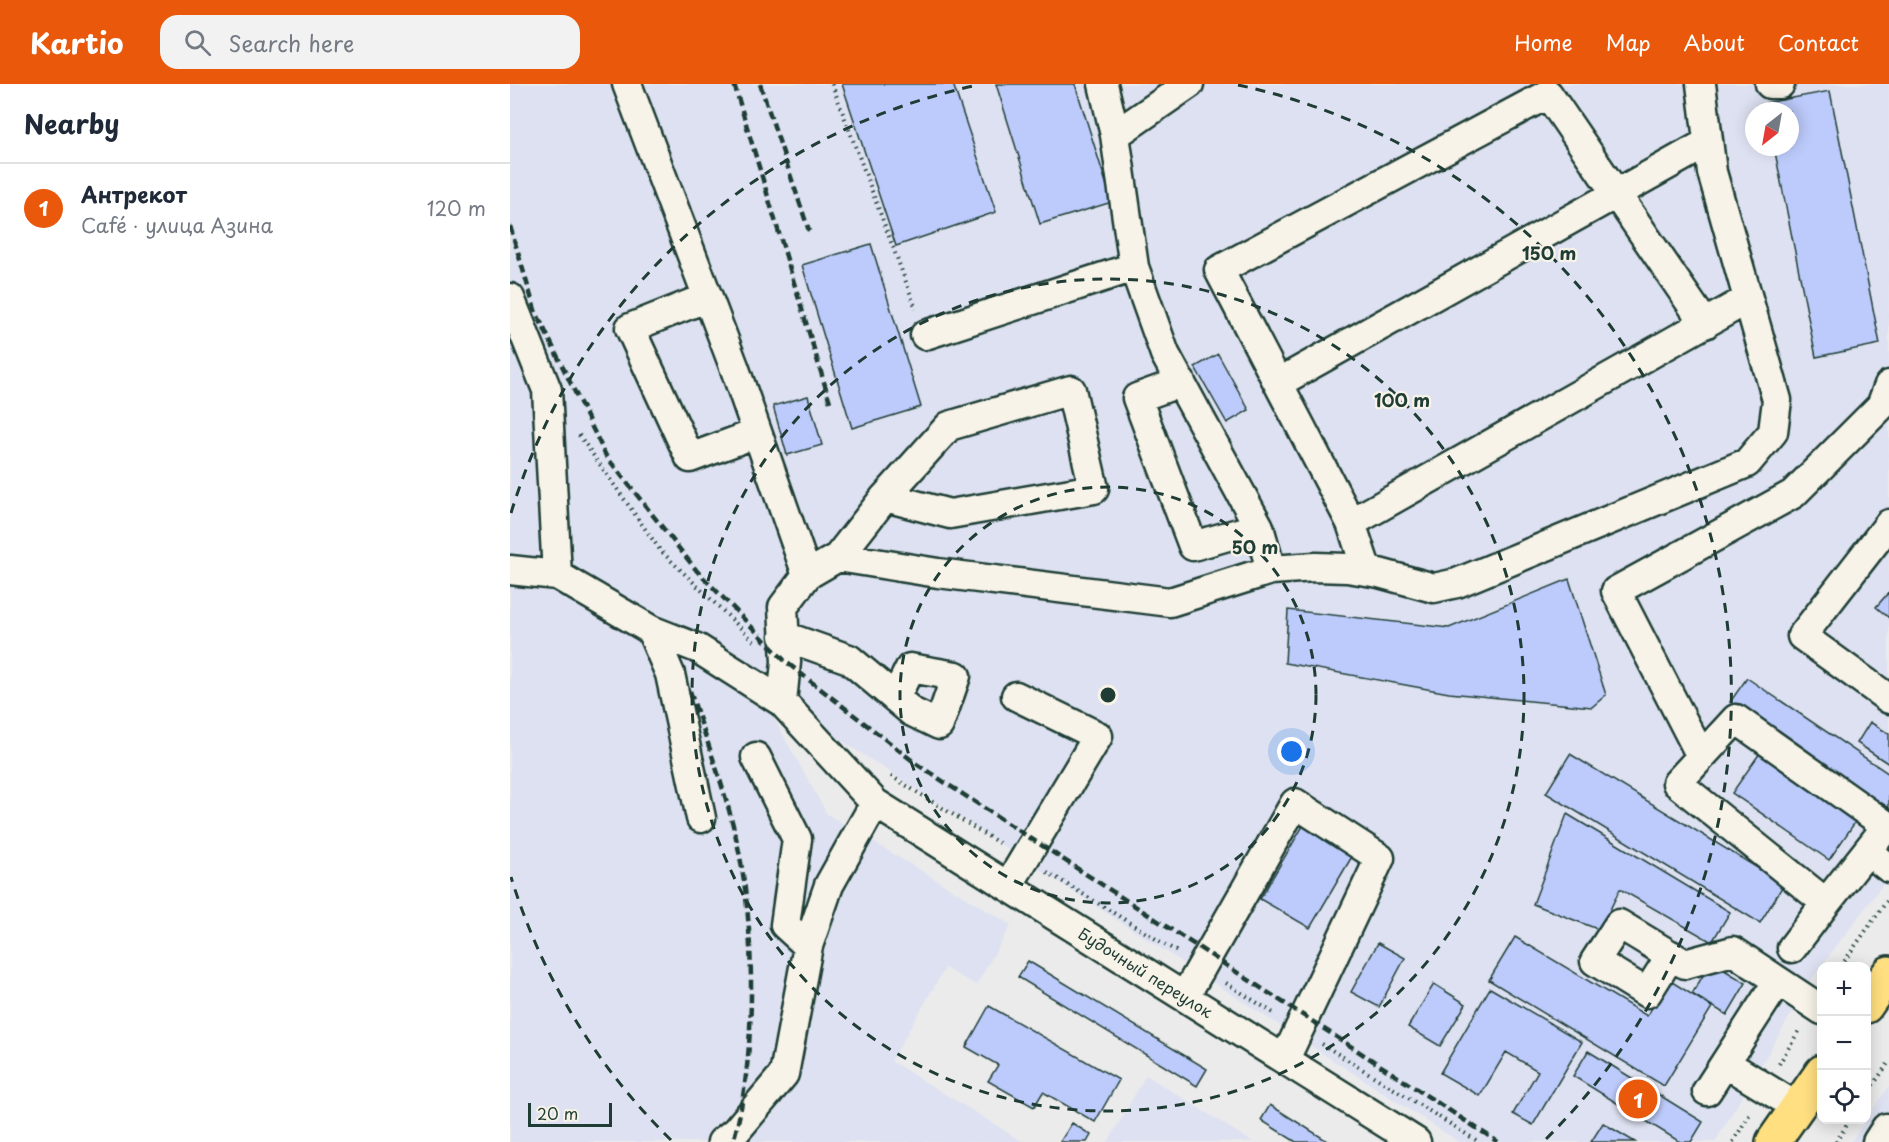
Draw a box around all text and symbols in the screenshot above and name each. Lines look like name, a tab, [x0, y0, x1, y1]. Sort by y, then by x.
search box	[160, 15, 580, 69]
text: Kartio	[30, 21, 124, 64]
icon: search	[181, 26, 214, 59]
text: Search here	[229, 26, 354, 59]
text: Home	[1514, 26, 1573, 58]
text: Map	[1606, 26, 1651, 58]
text: About	[1684, 26, 1745, 58]
text: Contact	[1778, 26, 1859, 58]
north arrow	[1745, 102, 1799, 156]
text: Nearby	[24, 104, 119, 143]
text: Антрекот	[81, 177, 187, 210]
text: 1	[39, 193, 48, 223]
text: 120 m	[427, 193, 486, 223]
text: Café · улица Азина	[81, 210, 273, 240]
text: 150 m	[1522, 239, 1576, 266]
text: 100 m	[1374, 386, 1430, 413]
text: 50 m	[1232, 533, 1278, 560]
centre of rings	[1098, 685, 1118, 705]
your location	[1277, 737, 1306, 766]
street label: Будочный переулок	[1074, 921, 1218, 1023]
map controls	[1817, 962, 1871, 1124]
button: +	[1817, 962, 1871, 1016]
button: −	[1817, 1016, 1871, 1070]
button: locate	[1817, 1070, 1871, 1124]
pin: 1	[1618, 1076, 1658, 1122]
scale bar	[528, 1100, 612, 1128]
text: 20 m	[537, 1101, 578, 1125]

